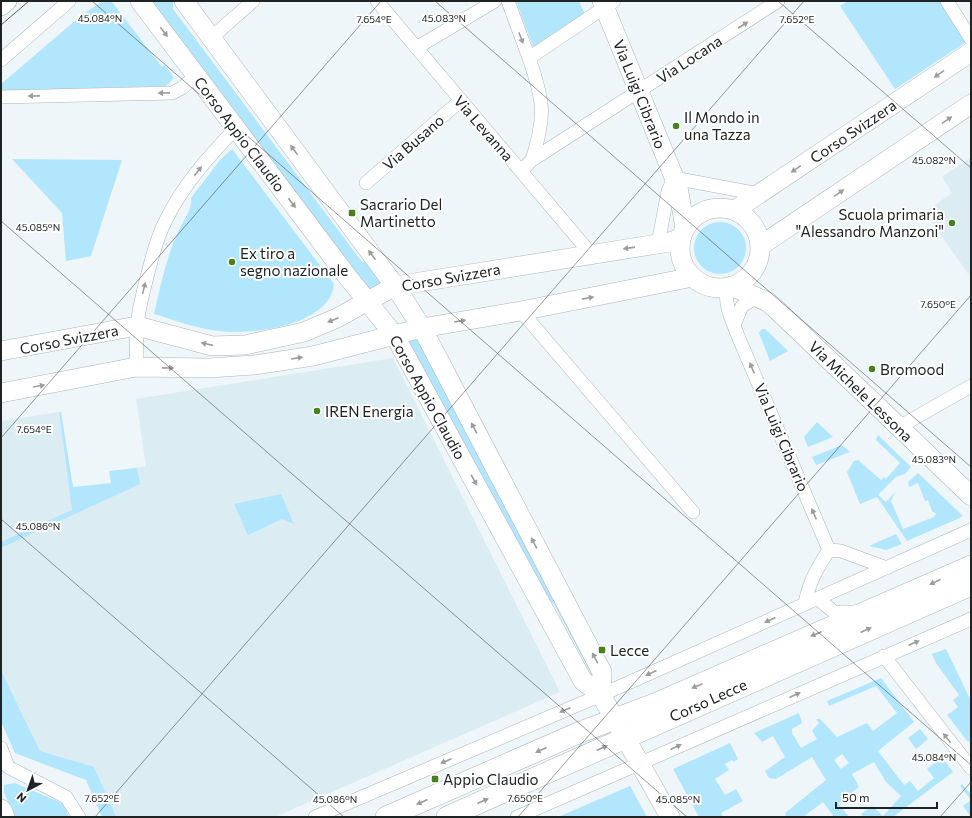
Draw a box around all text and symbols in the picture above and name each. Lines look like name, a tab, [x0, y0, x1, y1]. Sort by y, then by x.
text: 45.084°N	[78, 12, 122, 24]
text: 45.083°N	[422, 12, 466, 24]
text: 7.654°E	[356, 13, 392, 25]
text: 7.652°E	[780, 13, 814, 25]
one-way arrow	[737, 21, 748, 28]
one-way arrow	[160, 26, 168, 37]
street label: Via Locana	[653, 31, 725, 87]
one-way arrow	[519, 32, 525, 44]
street label: Via Luigi Cibrario	[610, 37, 670, 151]
one-way arrow	[933, 70, 944, 77]
street label: Corso Appio Claudio	[191, 73, 289, 195]
one-way arrow	[157, 90, 170, 96]
street label: Via Levanna	[450, 91, 518, 165]
one-way arrow	[27, 93, 40, 99]
street label: Corso Svizzera	[806, 96, 900, 166]
place label: Il Mondo in una Tazza	[684, 108, 760, 143]
street label: Via Busano	[379, 111, 447, 173]
one-way arrow	[941, 116, 952, 124]
marker: Il Mondo in una Tazza	[671, 121, 681, 131]
one-way arrow	[290, 145, 299, 156]
text: 45.082°N	[912, 154, 956, 166]
one-way arrow	[194, 165, 202, 176]
one-way arrow	[791, 165, 801, 173]
one-way arrow	[834, 189, 844, 197]
place label: Sacrario Del Martinetto	[360, 195, 442, 230]
one-way arrow	[288, 198, 297, 209]
place label: Scuola primaria "Alessandro Manzoni"	[796, 205, 944, 240]
marker: Sacrario Del Martinetto	[347, 208, 357, 218]
marker: Scuola primaria "Alessandro Manzoni"	[947, 218, 957, 228]
text: 45.085°N	[16, 221, 60, 233]
place label: Ex tiro a segno nazionale	[240, 244, 348, 279]
one-way arrow	[623, 245, 635, 251]
one-way arrow	[368, 249, 376, 260]
marker: Ex tiro a segno nazionale	[227, 257, 237, 267]
street label: Corso Svizzera	[400, 259, 502, 295]
one-way arrow	[142, 281, 148, 294]
one-way arrow	[582, 295, 594, 301]
text: 7.650°E	[920, 298, 956, 310]
one-way arrow	[327, 317, 338, 323]
one-way arrow	[454, 318, 466, 324]
street label: Corso Svizzera	[18, 321, 120, 357]
street label: Corso Appio Claudio	[386, 332, 470, 462]
street label: Via Michele Lessona	[805, 337, 917, 445]
one-way arrow	[201, 341, 213, 347]
one-way arrow	[291, 355, 303, 361]
place label: Bromood	[880, 360, 944, 378]
one-way arrow	[749, 363, 755, 374]
one-way arrow	[162, 364, 174, 371]
marker: Bromood	[867, 364, 877, 374]
street label: Via Luigi Cibrario	[751, 380, 813, 494]
one-way arrow	[33, 383, 46, 389]
place label: IREN Energia	[325, 402, 414, 420]
marker: IREN Energia	[312, 406, 322, 416]
one-way arrow	[471, 422, 477, 433]
text: 7.654°E	[16, 423, 52, 435]
text: 45.083°N	[912, 453, 956, 465]
one-way arrow	[471, 475, 478, 486]
one-way arrow	[811, 508, 817, 519]
text: 45.086°N	[16, 520, 60, 532]
one-way arrow	[531, 537, 538, 549]
one-way arrow	[930, 579, 941, 585]
one-way arrow	[764, 617, 775, 623]
one-way arrow	[861, 627, 872, 633]
one-way arrow	[811, 631, 822, 637]
one-way arrow	[909, 640, 920, 646]
place label: Lecce	[610, 641, 649, 659]
marker: Lecce	[597, 645, 607, 655]
one-way arrow	[591, 652, 598, 664]
one-way arrow	[645, 670, 656, 676]
street label: Corso Lecce	[666, 675, 750, 725]
one-way arrow	[692, 683, 703, 689]
one-way arrow	[789, 692, 800, 698]
one-way arrow	[560, 707, 571, 713]
one-way arrow	[943, 732, 951, 743]
one-way arrow	[670, 743, 682, 749]
one-way arrow	[596, 745, 607, 751]
one-way arrow	[534, 747, 546, 753]
text: 45.084°N	[912, 751, 956, 763]
one-way arrow	[439, 759, 451, 765]
north arrow	[8, 770, 48, 810]
place label: Appio Claudio	[443, 770, 539, 788]
marker: Appio Claudio	[430, 774, 440, 784]
scale bar	[836, 784, 937, 810]
text: N	[14, 790, 28, 806]
text: 50 m	[842, 790, 870, 804]
text: 7.652°E	[85, 792, 119, 804]
text: 7.650°E	[507, 792, 543, 804]
text: 45.086°N	[313, 793, 357, 805]
text: 45.085°N	[656, 793, 700, 805]
one-way arrow	[477, 798, 489, 804]
one-way arrow	[415, 799, 427, 805]

